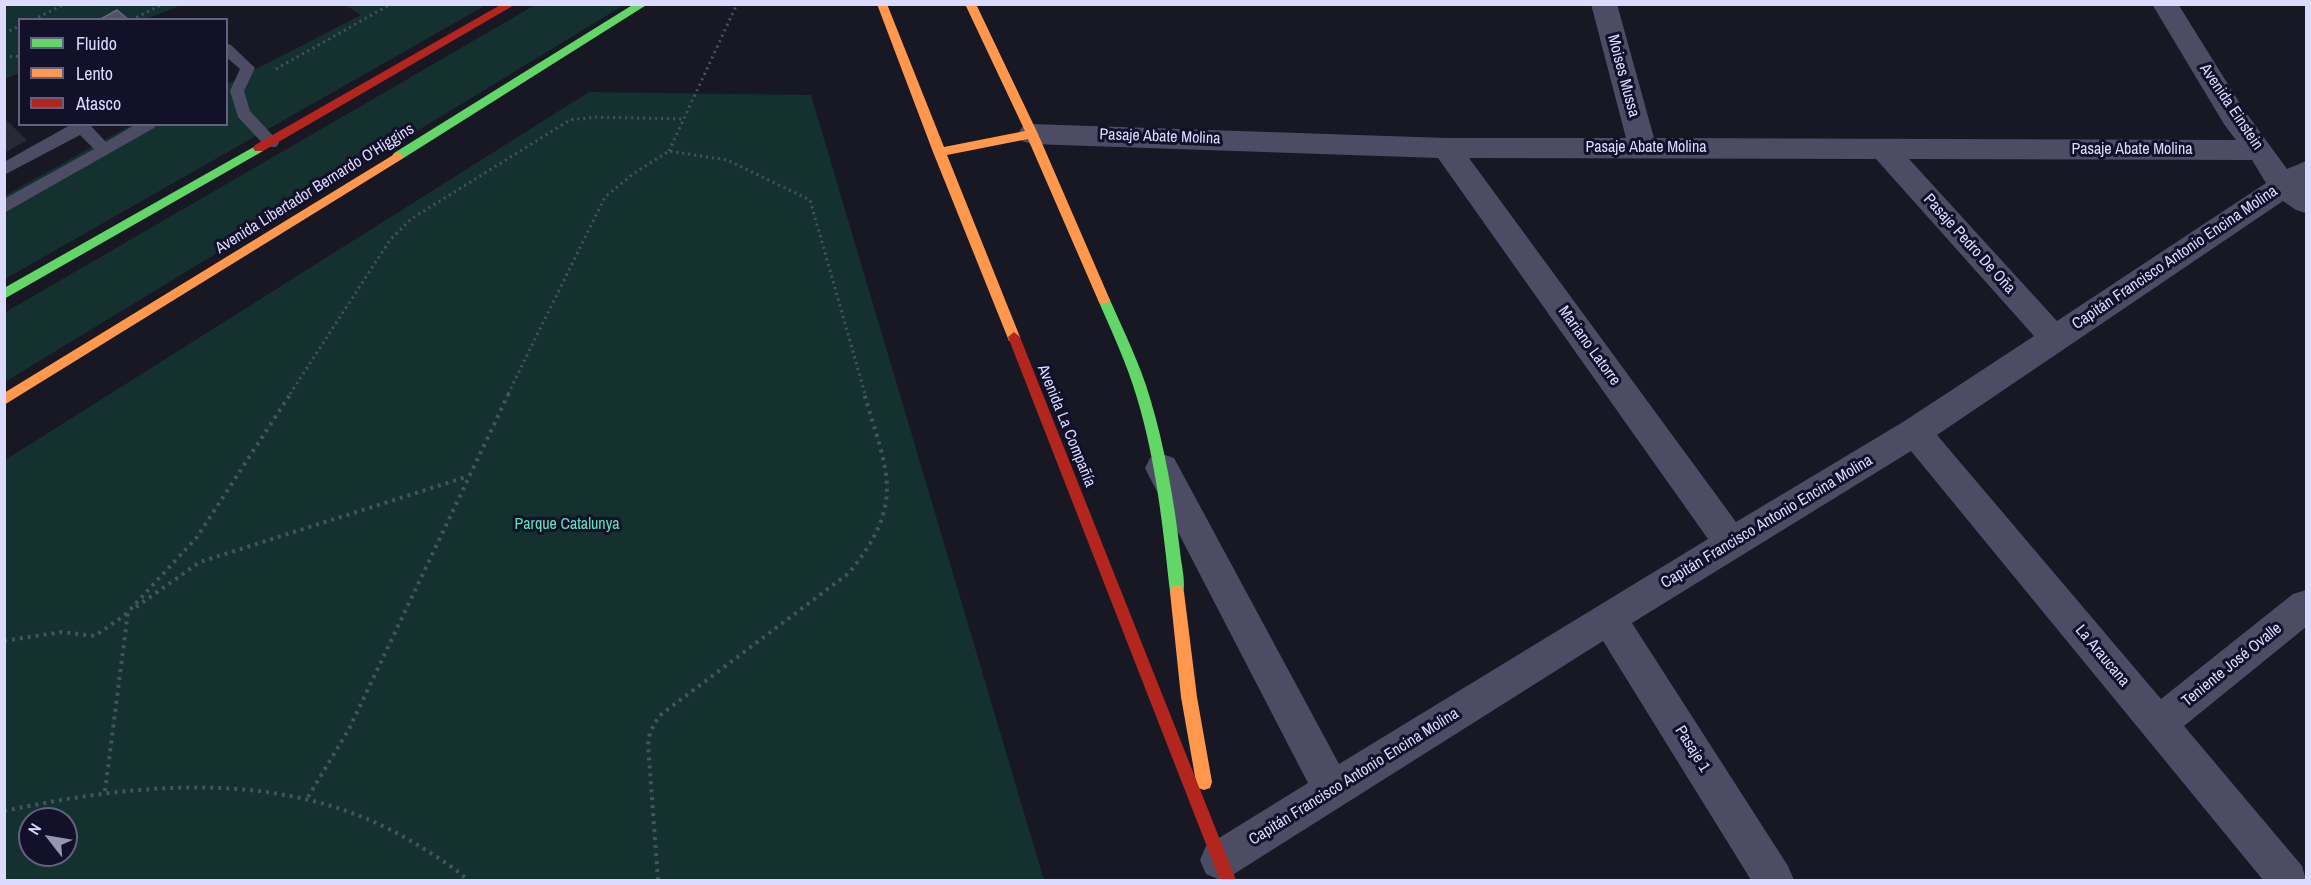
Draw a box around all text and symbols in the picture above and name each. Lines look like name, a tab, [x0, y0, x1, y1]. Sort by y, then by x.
legend	[18, 18, 228, 126]
text: Fluido	[76, 31, 117, 56]
street label: Moises Mussa	[1603, 33, 1643, 119]
street label: Avenida Einstein	[2195, 60, 2267, 154]
text: Lento	[76, 61, 113, 86]
text: Atasco	[76, 91, 121, 116]
street label: Avenida Libertador Bernardo O'Higgins	[212, 120, 418, 258]
street label: Pasaje Abate Molina	[1099, 125, 1221, 149]
street label: Pasaje Abate Molina	[1585, 138, 1707, 158]
street label: Pasaje Abate Molina	[2071, 140, 2193, 160]
street label: Capitán Francisco Antonio Encina Molina	[2069, 182, 2281, 334]
street label: Pasaje Pedro De Oña	[1919, 190, 2019, 298]
street label: Mariano Latorre	[1554, 303, 1624, 389]
street label: Avenida La Compañía	[1033, 362, 1099, 490]
street label: Capitán Francisco Antonio Encina Molina	[1658, 451, 1876, 593]
park label: Parque Catalunya	[514, 515, 620, 535]
street label: Teniente José Ovalle	[2178, 619, 2286, 711]
street label: La Araucana	[2071, 621, 2133, 691]
street label: Capitán Francisco Antonio Encina Molina	[1246, 704, 1462, 850]
street label: Pasaje 1	[1670, 722, 1714, 776]
north arrow	[18, 807, 78, 867]
text: N	[22, 819, 46, 838]

